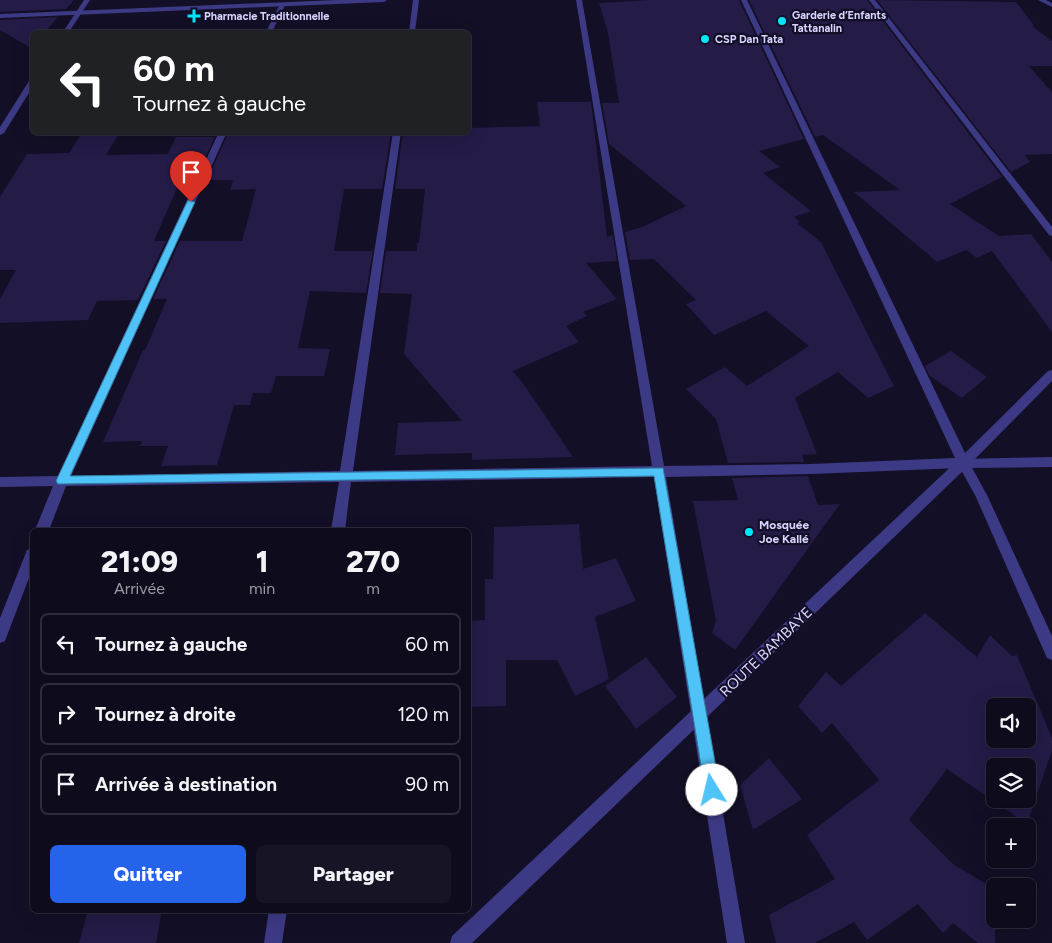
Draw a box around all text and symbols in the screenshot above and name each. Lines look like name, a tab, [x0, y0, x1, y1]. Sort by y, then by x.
place label: Garderie d’Enfants Tattanalin	[792, 9, 886, 35]
marker: Pharmacie Traditionnelle	[188, 10, 200, 22]
place label: Pharmacie Traditionnelle	[204, 10, 329, 23]
marker: Garderie d’Enfants Tattanalin	[776, 15, 788, 27]
marker: CSP Dan Tata	[699, 33, 711, 45]
place label: CSP Dan Tata	[715, 33, 783, 46]
text: 60 m	[133, 48, 215, 90]
icon: left	[50, 50, 115, 115]
text: Tournez à gauche	[133, 90, 306, 117]
pin	[170, 151, 212, 202]
icon: arrive	[177, 158, 205, 186]
place label: Mosquée Joe Kallé	[759, 518, 809, 546]
marker: Mosquée Joe Kallé	[743, 526, 755, 538]
text: 21:09	[101, 543, 178, 580]
text: 1	[256, 543, 268, 580]
text: 270	[346, 543, 400, 580]
text: Arrivée	[114, 579, 165, 598]
text: min	[249, 579, 275, 598]
text: m	[366, 579, 380, 598]
street label: ROUTE BAMBAYE	[716, 603, 816, 701]
icon: left	[52, 630, 80, 658]
text: Tournez à gauche	[95, 633, 247, 656]
text: 60 m	[405, 633, 449, 656]
map controls	[986, 698, 1036, 928]
button: sound	[986, 698, 1036, 748]
icon: right	[52, 700, 80, 728]
text: Tournez à droite	[95, 703, 236, 726]
text: 120 m	[397, 703, 449, 726]
button: layers	[986, 758, 1036, 808]
position arrow	[685, 763, 737, 815]
icon: arrive	[52, 770, 80, 798]
text: Arrivée à destination	[95, 773, 277, 796]
text: 90 m	[405, 773, 449, 796]
button: +	[986, 818, 1036, 868]
button: Quitter	[50, 845, 246, 903]
button: Partager	[256, 845, 451, 903]
button: −	[986, 878, 1036, 928]

